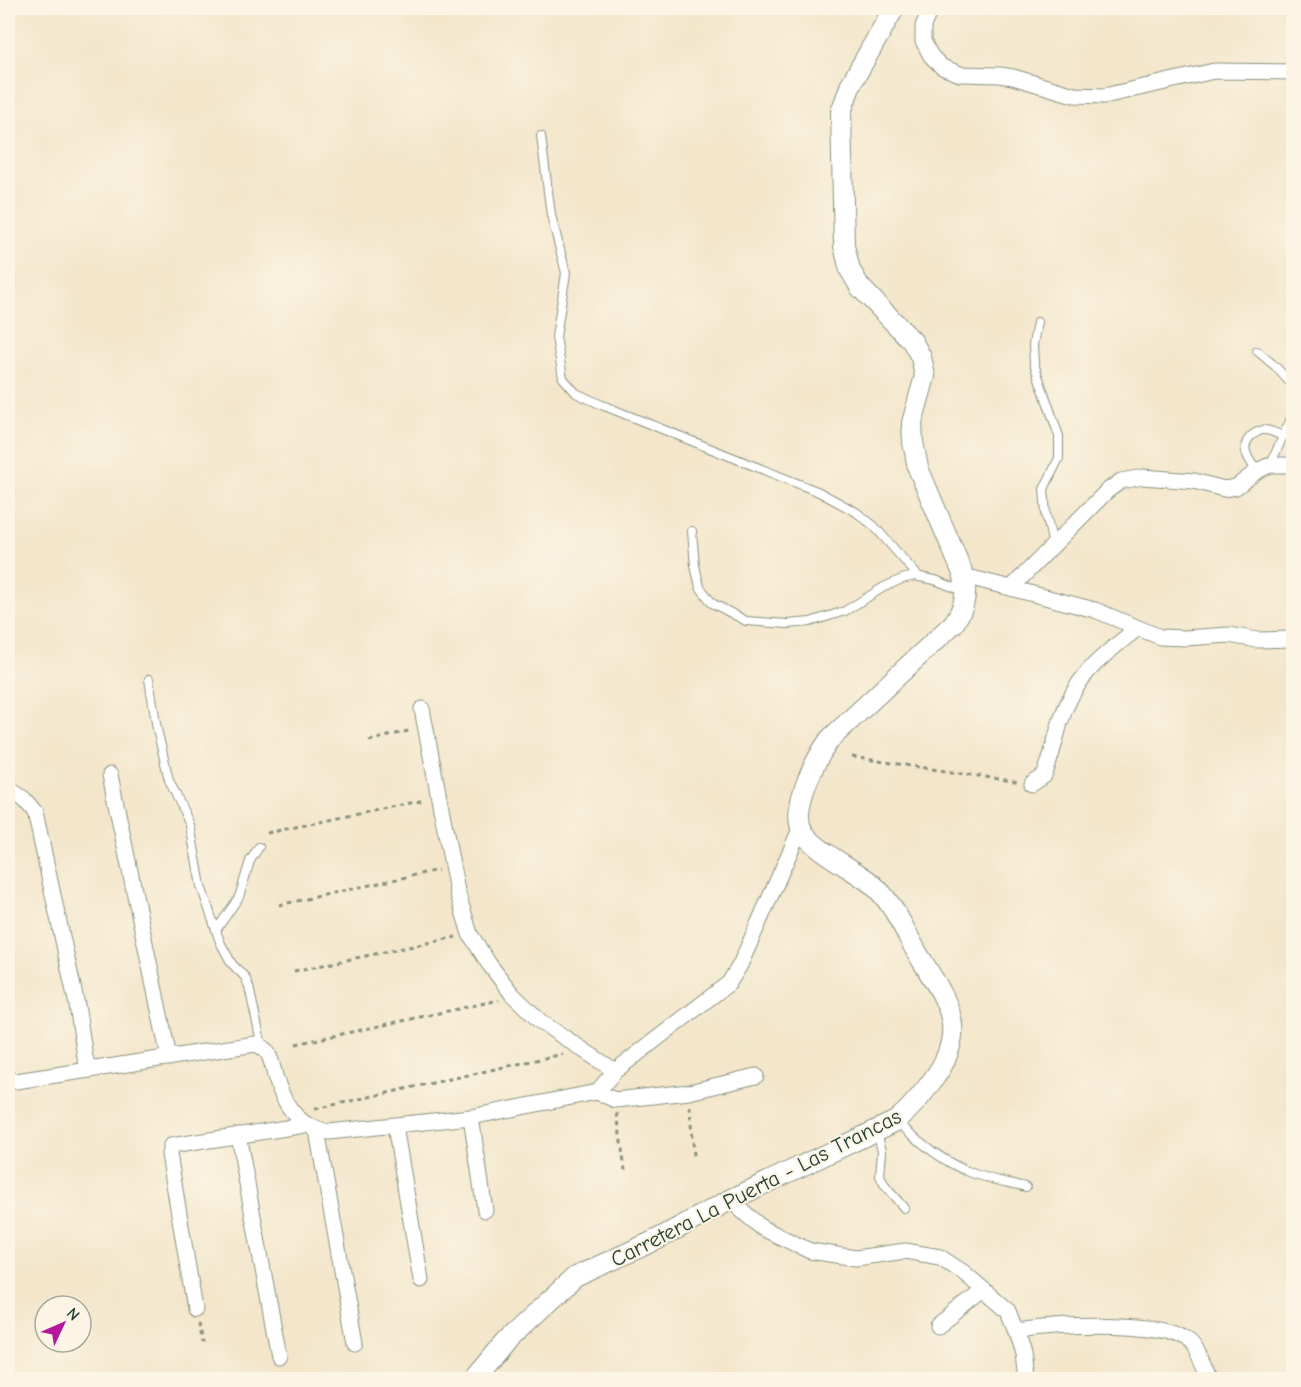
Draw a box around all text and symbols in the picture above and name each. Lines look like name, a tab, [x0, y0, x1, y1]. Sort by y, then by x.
street label: Carretera La Puerta - Las Trancas	[606, 1103, 906, 1273]
north arrow	[33, 1294, 93, 1354]
text: N	[63, 1304, 83, 1324]

